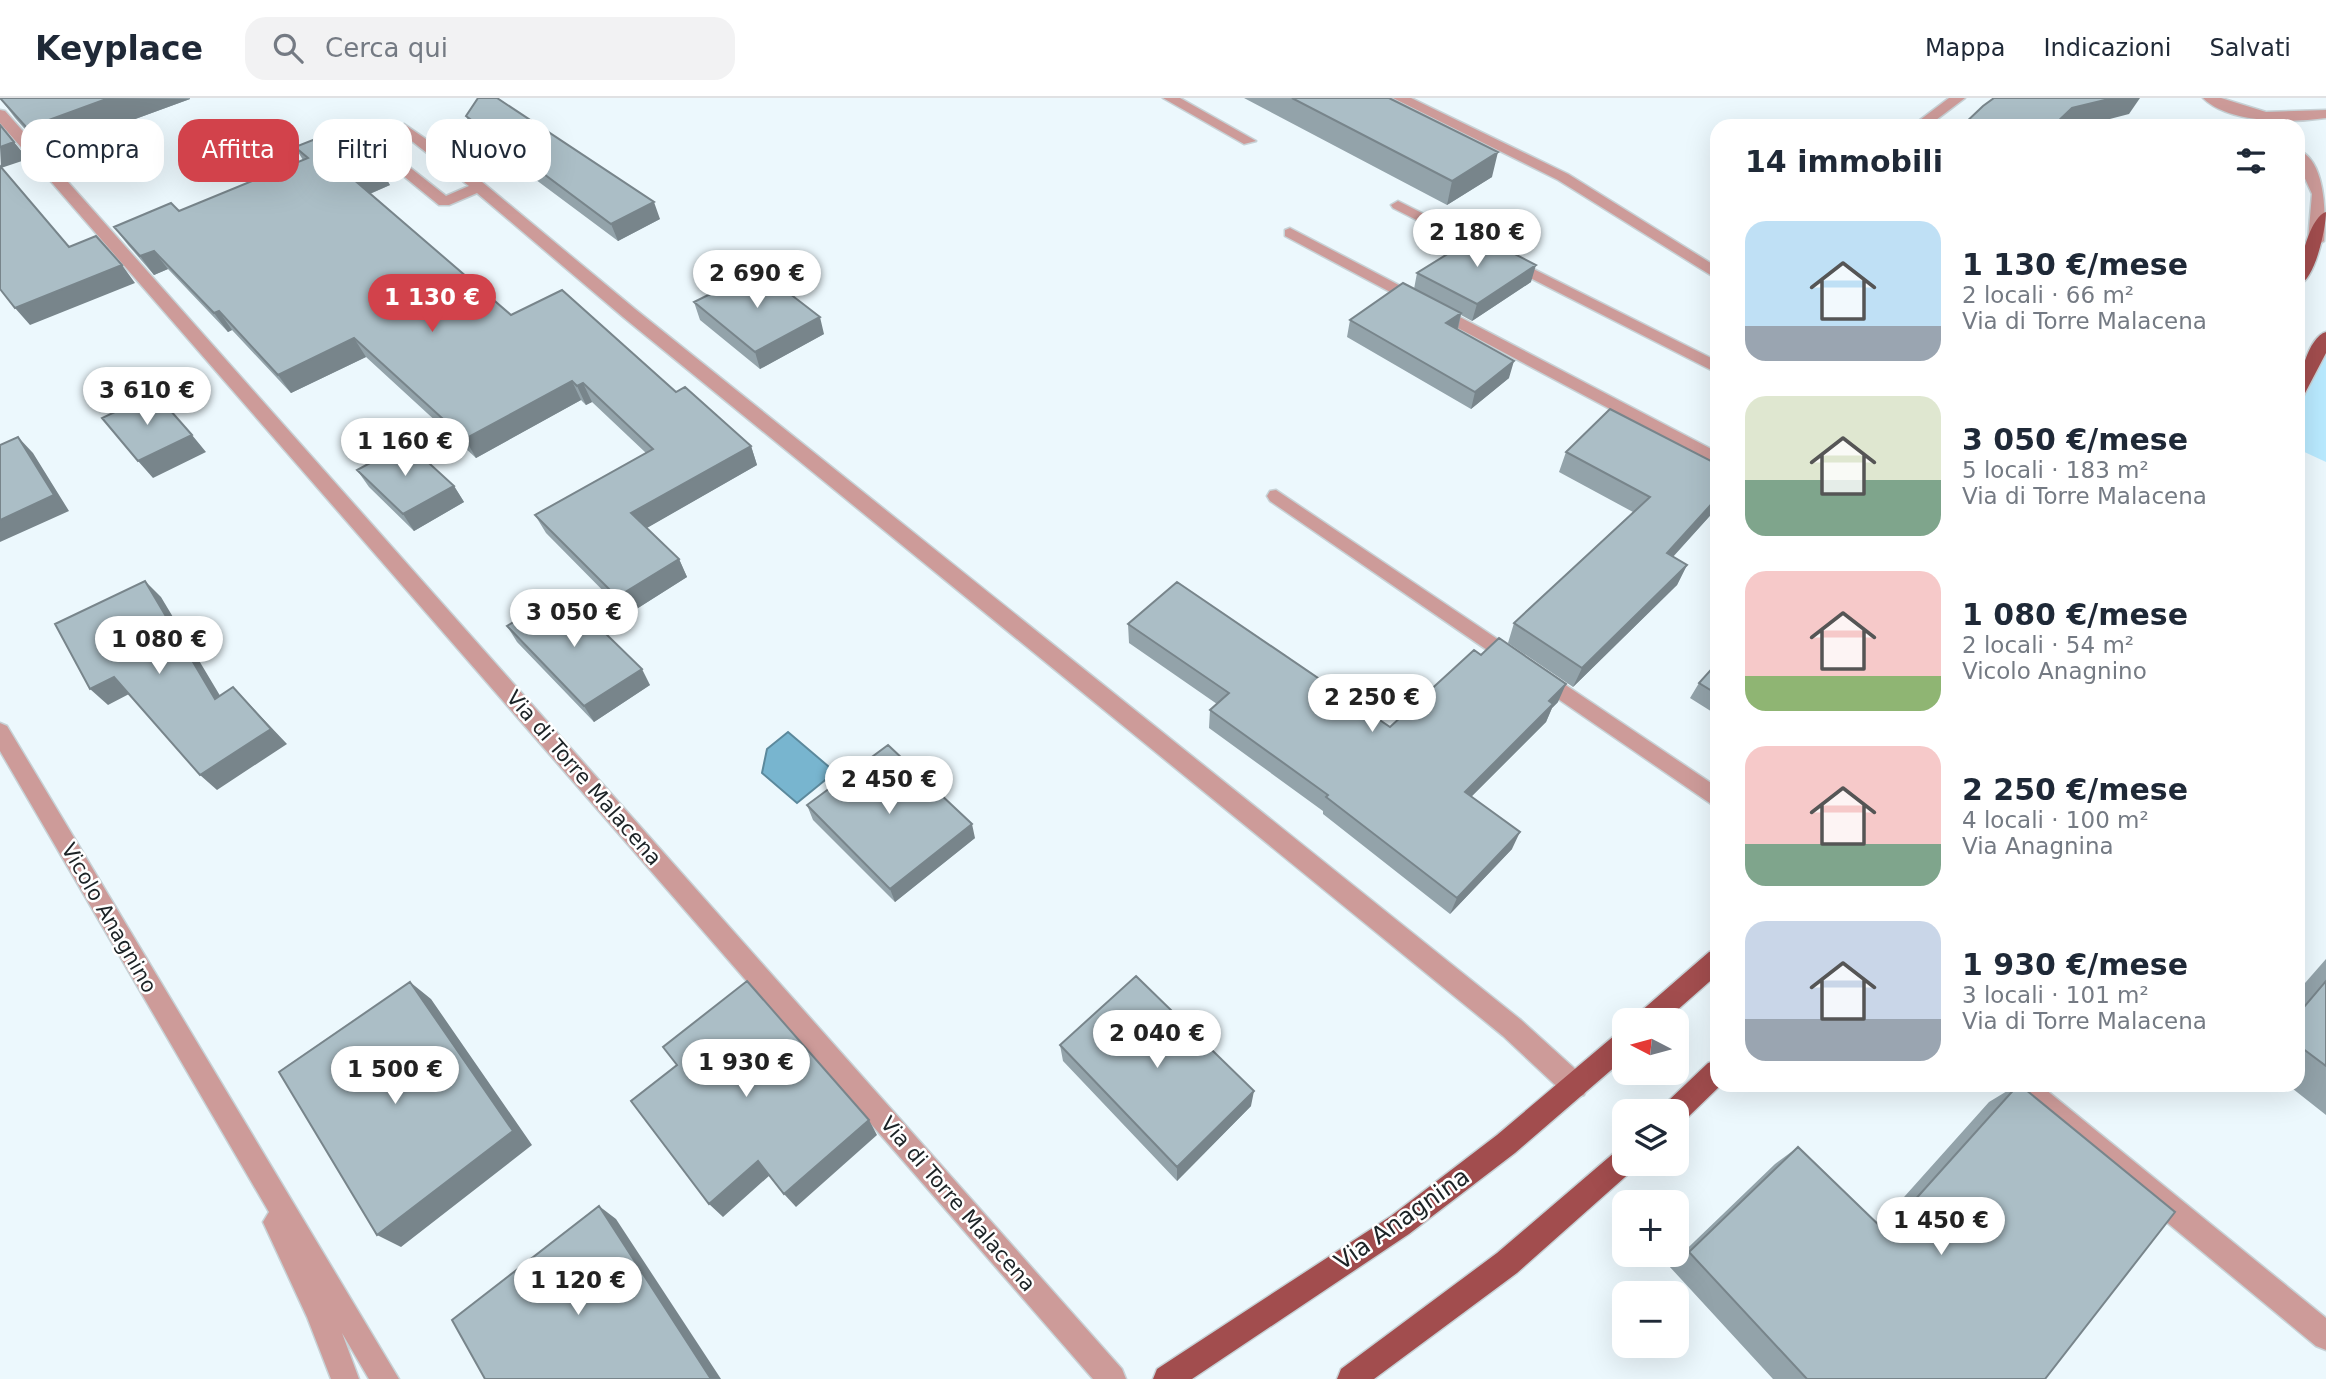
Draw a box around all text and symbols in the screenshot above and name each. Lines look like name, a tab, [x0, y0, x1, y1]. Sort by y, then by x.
search box	[245, 17, 735, 80]
text: Keyplace	[35, 29, 203, 68]
icon: search	[269, 29, 307, 67]
text: Cerca qui	[325, 33, 448, 63]
text: Mappa	[1925, 34, 2005, 62]
text: Indicazioni	[2043, 34, 2171, 62]
text: Salvati	[2209, 34, 2291, 62]
chip: Compra	[21, 119, 164, 182]
chip: Affitta	[178, 119, 299, 182]
chip: Filtri	[313, 119, 412, 182]
chip: Nuovo	[426, 119, 551, 182]
icon: filters	[2232, 142, 2270, 180]
text: 14 immobili	[1745, 144, 1943, 179]
pin: 2 180 €	[1412, 209, 1542, 269]
text: 2 180 €	[1429, 219, 1525, 245]
text: 1 130 €/mese	[1962, 247, 2188, 282]
icon: home	[1801, 249, 1885, 333]
pin: 2 690 €	[692, 250, 822, 310]
text: 2 690 €	[709, 260, 805, 286]
pin: 1 130 €	[367, 274, 497, 334]
text: 2 locali · 66 m²	[1962, 282, 2134, 308]
text: 1 130 €	[384, 284, 480, 310]
text: Via di Torre Malacena	[1962, 308, 2207, 334]
pin: 3 610 €	[82, 368, 212, 427]
text: 3 610 €	[99, 377, 195, 403]
pin: 1 160 €	[340, 418, 470, 478]
text: 3 050 €/mese	[1962, 422, 2188, 457]
icon: home	[1801, 424, 1885, 508]
text: 1 160 €	[357, 428, 453, 454]
text: 5 locali · 183 m²	[1962, 457, 2149, 483]
text: Via di Torre Malacena	[1962, 483, 2207, 509]
pin: 3 050 €	[509, 589, 639, 649]
text: 1 080 €/mese	[1962, 597, 2188, 632]
text: 3 050 €	[526, 599, 622, 625]
icon: home	[1801, 599, 1885, 683]
pin: 1 080 €	[94, 616, 224, 676]
text: 1 080 €	[111, 626, 207, 652]
text: 2 locali · 54 m²	[1962, 632, 2134, 658]
text: Vicolo Anagnino	[1962, 658, 2147, 684]
pin: 2 250 €	[1307, 674, 1437, 734]
text: 2 250 €	[1324, 684, 1420, 710]
street label: Via di Torre Malacena	[502, 686, 666, 870]
pin: 2 450 €	[824, 756, 954, 816]
text: 2 450 €	[841, 766, 937, 792]
text: 2 250 €/mese	[1962, 772, 2188, 807]
icon: home	[1801, 774, 1885, 858]
text: 4 locali · 100 m²	[1962, 807, 2149, 833]
text: Via Anagnina	[1962, 833, 2114, 859]
street label: Vicolo Anagnino	[56, 839, 162, 997]
text: 1 930 €/mese	[1962, 947, 2188, 982]
icon: home	[1801, 949, 1885, 1033]
text: 3 locali · 101 m²	[1962, 982, 2149, 1008]
north arrow	[1612, 1008, 1689, 1085]
map controls	[1612, 1008, 1689, 1358]
text: Via di Torre Malacena	[1962, 1008, 2207, 1034]
pin: 2 040 €	[1092, 1010, 1222, 1070]
text: 2 040 €	[1109, 1020, 1205, 1046]
pin: 1 930 €	[681, 1040, 811, 1099]
pin: 1 500 €	[330, 1046, 460, 1106]
text: 1 930 €	[698, 1049, 794, 1075]
text: 1 500 €	[347, 1056, 443, 1082]
button: layers	[1612, 1099, 1689, 1176]
street label: Via di Torre Malacena	[876, 1112, 1040, 1296]
street label: Via Anagnina	[1329, 1162, 1475, 1276]
button: +	[1612, 1190, 1689, 1267]
pin: 1 450 €	[1876, 1198, 2006, 1257]
text: 1 450 €	[1893, 1207, 1989, 1233]
pin: 1 120 €	[513, 1258, 643, 1317]
text: 1 120 €	[530, 1267, 626, 1293]
button: −	[1612, 1281, 1689, 1358]

